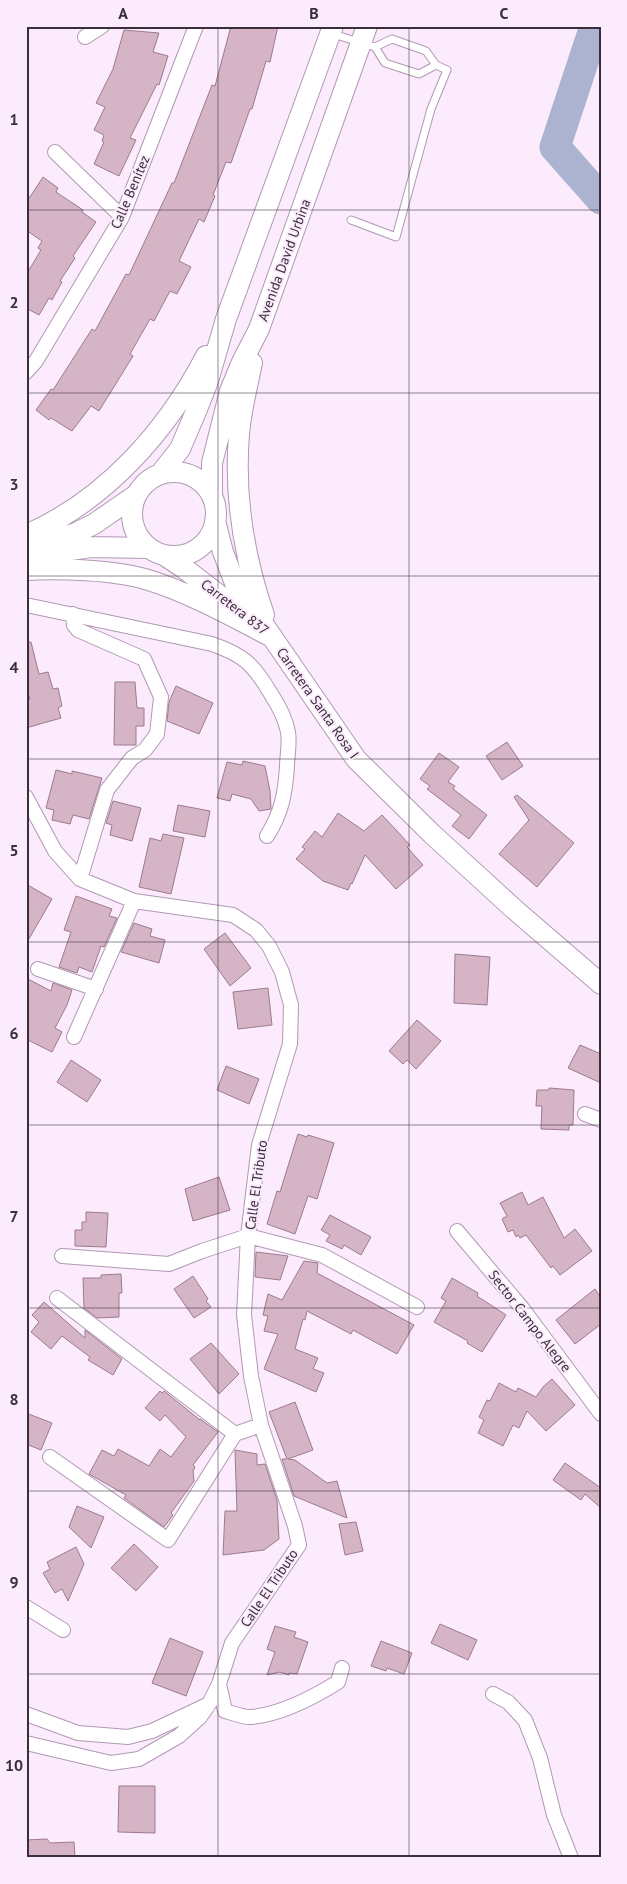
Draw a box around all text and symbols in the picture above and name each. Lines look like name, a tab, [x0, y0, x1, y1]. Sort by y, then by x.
text: A	[118, 3, 128, 23]
text: B	[309, 3, 319, 23]
text: C	[500, 3, 509, 23]
text: 1	[9, 109, 19, 129]
street label: Calle Benítez	[106, 152, 154, 232]
street label: Avenida David Urbina	[254, 196, 314, 324]
text: 2	[9, 292, 19, 312]
text: 3	[9, 474, 19, 494]
street label: Carretera 837	[197, 575, 273, 639]
street label: Carretera Santa Rosa I	[273, 644, 363, 762]
text: 4	[9, 657, 19, 677]
text: 5	[9, 840, 19, 860]
text: 6	[9, 1023, 19, 1043]
street label: Calle El Tributo	[241, 1139, 271, 1231]
text: 7	[9, 1206, 19, 1226]
street label: Sector Campo Alegre	[485, 1266, 575, 1376]
text: 8	[9, 1389, 19, 1409]
street label: Calle El Tributo	[236, 1545, 302, 1631]
text: 9	[9, 1572, 19, 1592]
text: 10	[5, 1755, 23, 1775]

